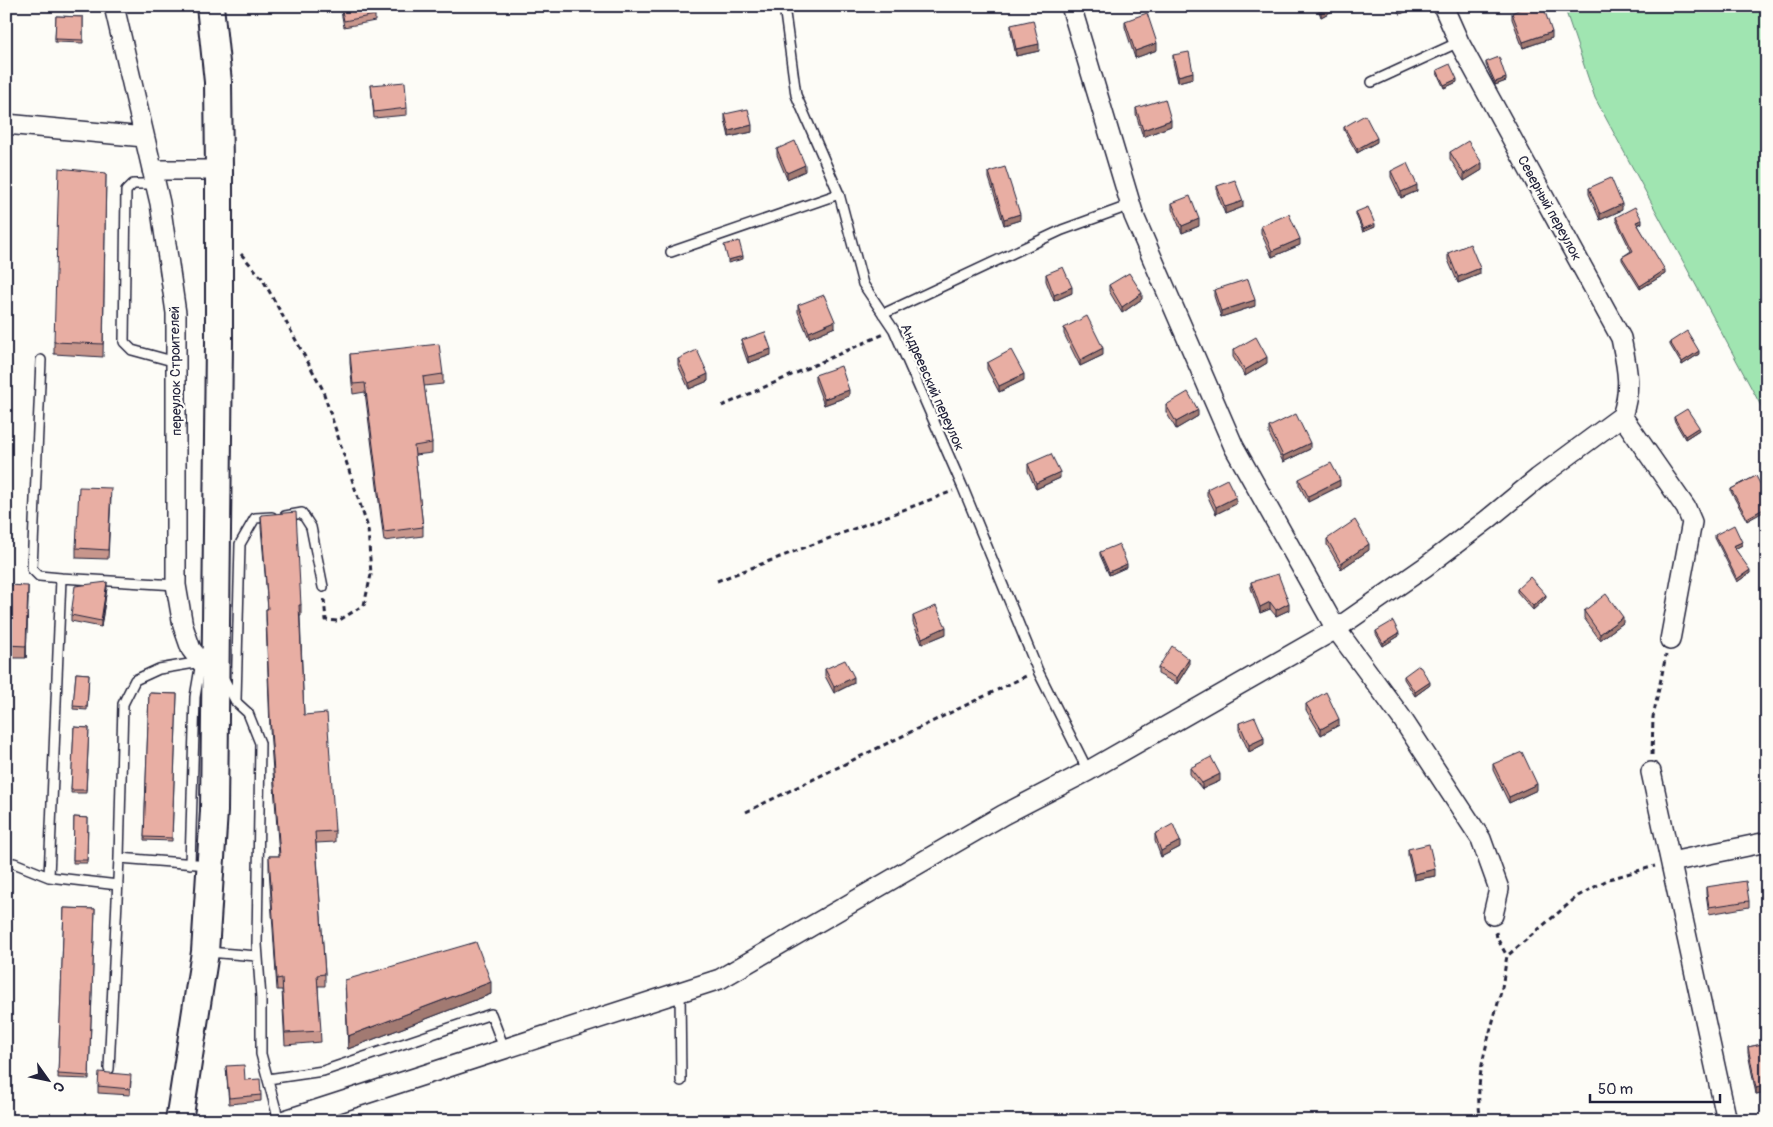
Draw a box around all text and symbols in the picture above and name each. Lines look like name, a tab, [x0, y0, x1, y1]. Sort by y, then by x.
street label: Северный переулок	[1514, 153, 1585, 264]
street label: переулок Строителей	[166, 306, 185, 436]
street label: Андреевский переулок	[897, 321, 968, 454]
north arrow	[22, 1054, 72, 1104]
scale bar	[1590, 1072, 1720, 1104]
text: С	[49, 1079, 68, 1095]
text: 50 m	[1598, 1080, 1633, 1099]

